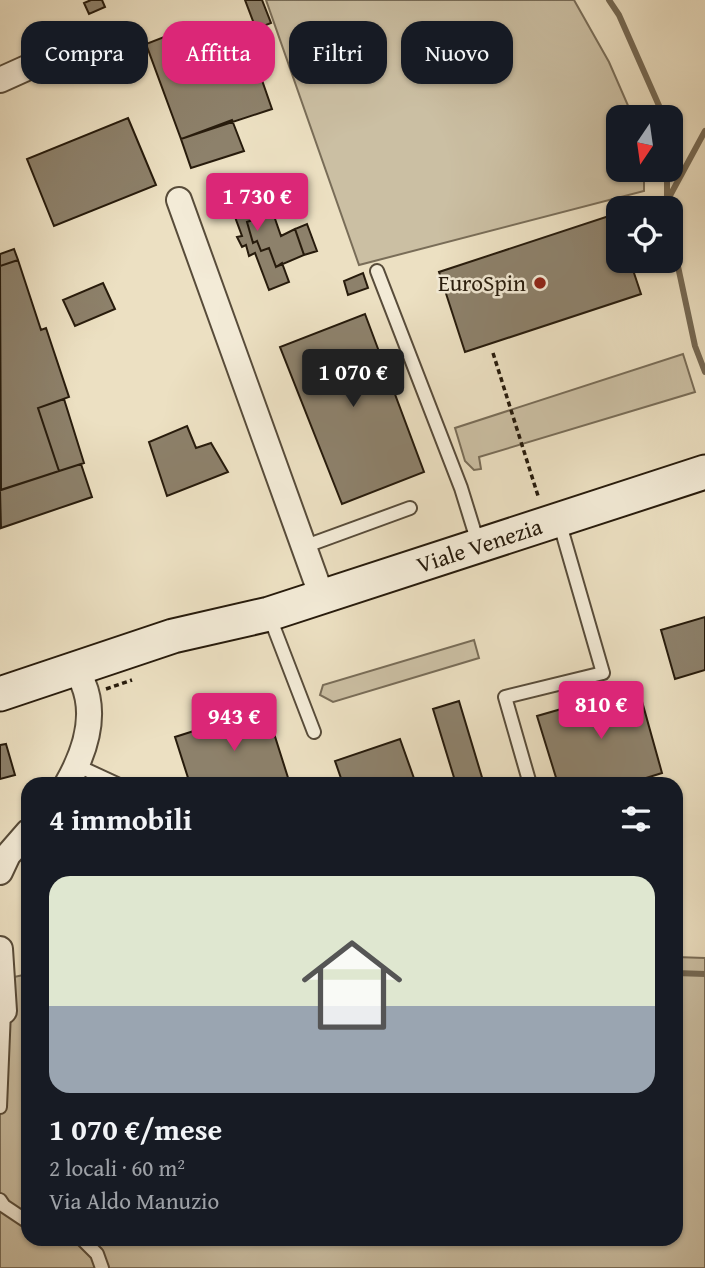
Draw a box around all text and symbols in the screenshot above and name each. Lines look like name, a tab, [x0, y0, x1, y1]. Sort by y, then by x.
chip: Compra	[21, 21, 148, 84]
chip: Affitta	[162, 21, 275, 84]
chip: Filtri	[289, 21, 387, 84]
chip: Nuovo	[401, 21, 513, 84]
north arrow	[606, 105, 682, 182]
map controls	[606, 105, 683, 273]
pin: 1 730 €	[192, 174, 322, 233]
text: 1 730 €	[222, 179, 292, 212]
button: locate	[606, 196, 683, 273]
place label: EuroSpin	[438, 266, 526, 299]
marker: EuroSpin	[532, 275, 548, 291]
pin: 1 070 €	[288, 350, 418, 409]
text: 1 070 €	[318, 355, 388, 388]
street label: Viale Venezia	[412, 509, 546, 581]
pin: 810 €	[552, 682, 650, 741]
text: 810 €	[575, 687, 627, 720]
pin: 943 €	[185, 694, 283, 753]
text: 943 €	[208, 699, 260, 732]
text: 4 immobili	[49, 797, 192, 841]
icon: filters	[617, 800, 655, 838]
icon: home	[289, 922, 415, 1048]
text: 1 070 €/mese	[49, 1107, 222, 1151]
text: 2 locali · 60 m²	[49, 1151, 185, 1184]
text: Via Aldo Manuzio	[49, 1184, 219, 1217]

